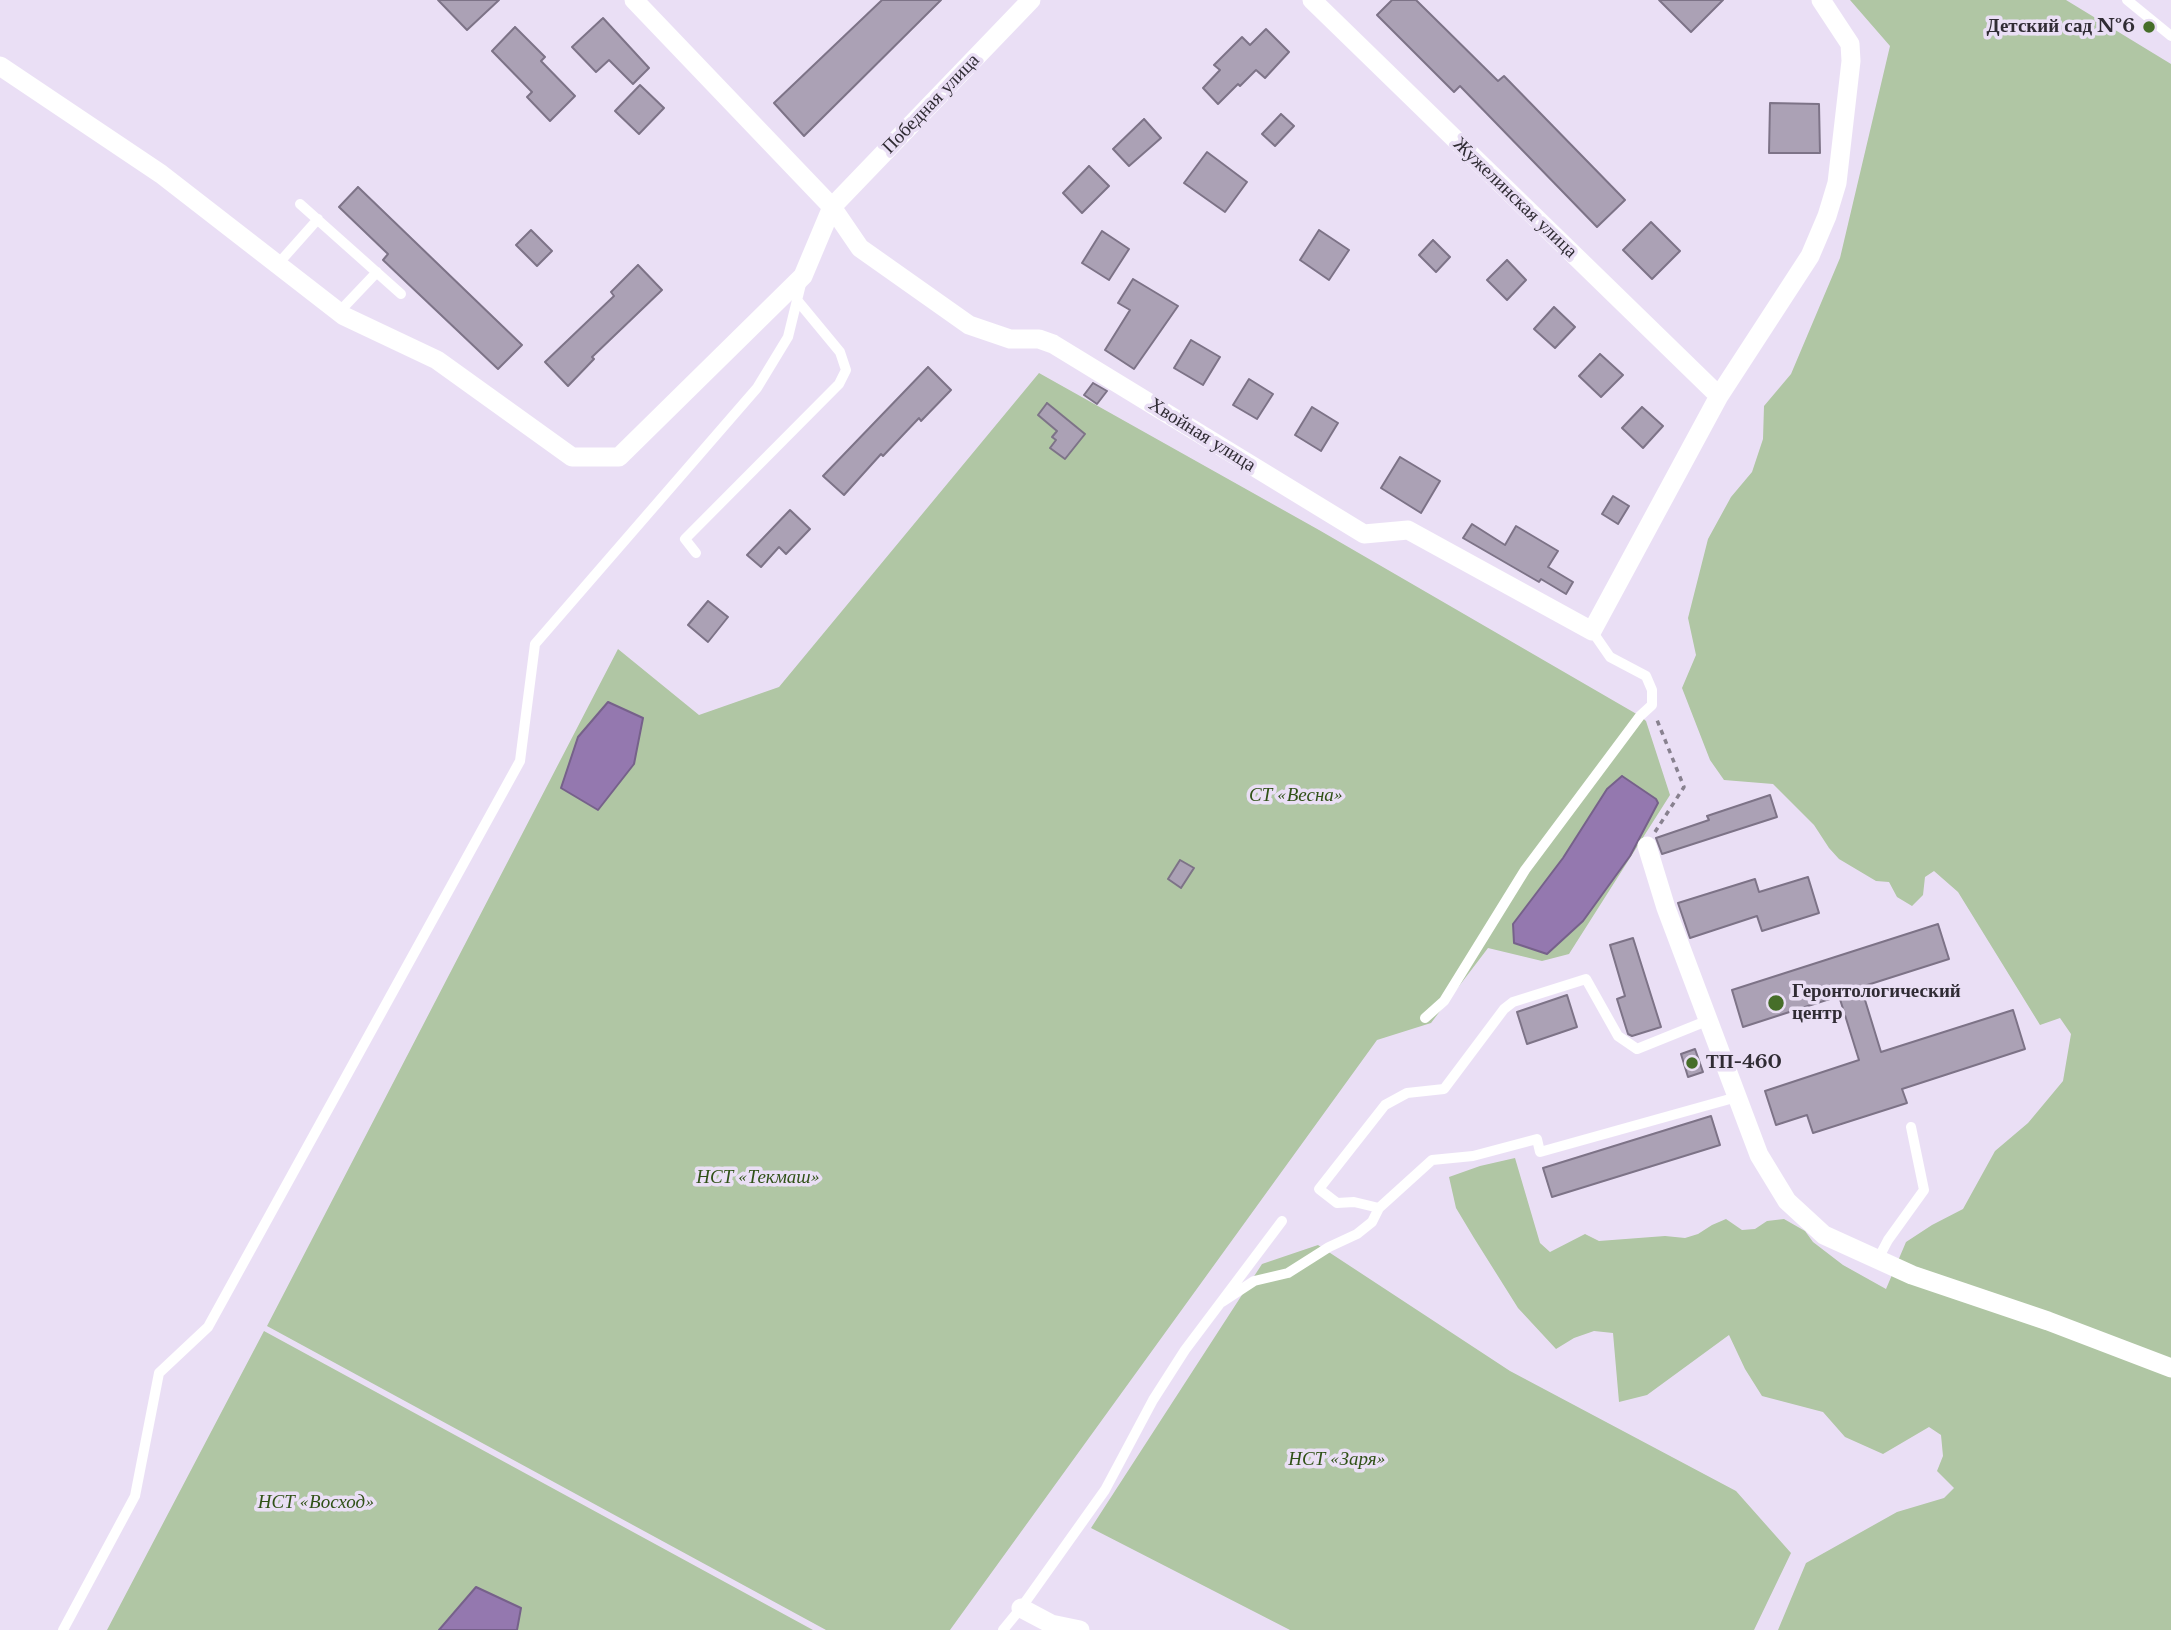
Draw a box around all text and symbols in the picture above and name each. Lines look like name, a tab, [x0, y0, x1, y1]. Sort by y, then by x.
place label: Детский сад №6	[1987, 16, 2135, 38]
marker: Детский сад №6	[2141, 19, 2157, 35]
street label: Победная улица	[878, 49, 984, 159]
street label: Жужелинская улица	[1448, 133, 1582, 263]
street label: Хвойная улица	[1144, 393, 1260, 477]
park label: СТ «Весна»	[1249, 785, 1343, 807]
place label: Геронтологический центр	[1792, 981, 1961, 1025]
marker: Геронтологический центр	[1766, 993, 1786, 1013]
place label: ТП-460	[1706, 1052, 1782, 1074]
marker: ТП-460	[1684, 1055, 1700, 1071]
park label: НСТ «Текмаш»	[696, 1167, 820, 1189]
park label: НСТ «Заря»	[1288, 1449, 1386, 1471]
park label: НСТ «Восход»	[258, 1492, 374, 1514]

